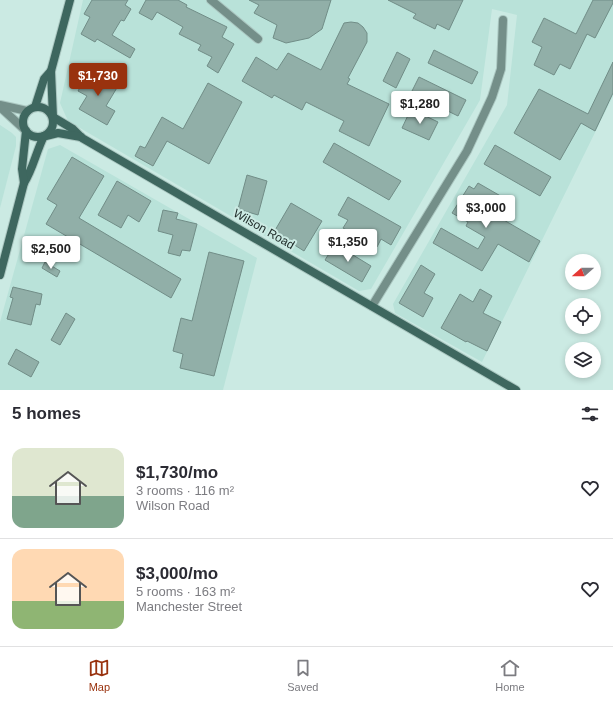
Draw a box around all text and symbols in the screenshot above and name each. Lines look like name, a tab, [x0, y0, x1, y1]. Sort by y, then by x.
pin: $1,730	[65, 63, 131, 97]
text: $1,730	[78, 68, 118, 83]
pin: $1,280	[387, 91, 453, 125]
text: $1,280	[400, 96, 440, 111]
pin: $3,000	[453, 195, 519, 229]
text: $3,000	[466, 200, 506, 215]
street label: Wilson Road	[231, 206, 297, 252]
pin: $1,350	[315, 229, 381, 263]
text: $1,350	[328, 234, 368, 249]
pin: $2,500	[18, 236, 84, 270]
text: $2,500	[31, 241, 71, 256]
north arrow	[565, 254, 601, 290]
map controls	[565, 254, 601, 378]
button: locate	[565, 298, 601, 334]
button: layers	[565, 342, 601, 378]
icon: filters	[579, 403, 601, 425]
text: 5 homes	[12, 404, 81, 423]
text: $1,730/mo	[136, 463, 218, 482]
icon: home	[44, 464, 92, 512]
icon: heart	[579, 477, 601, 499]
text: 3 rooms · 116 m²	[136, 483, 234, 498]
text: Wilson Road	[136, 498, 210, 513]
text: $3,000/mo	[136, 564, 218, 583]
icon: home	[44, 565, 92, 613]
icon: heart	[579, 578, 601, 600]
text: 5 rooms · 163 m²	[136, 584, 235, 599]
text: Manchester Street	[136, 599, 242, 614]
tab: Map	[88, 657, 110, 693]
tab: Saved	[287, 657, 318, 693]
tab: Home	[495, 657, 525, 693]

